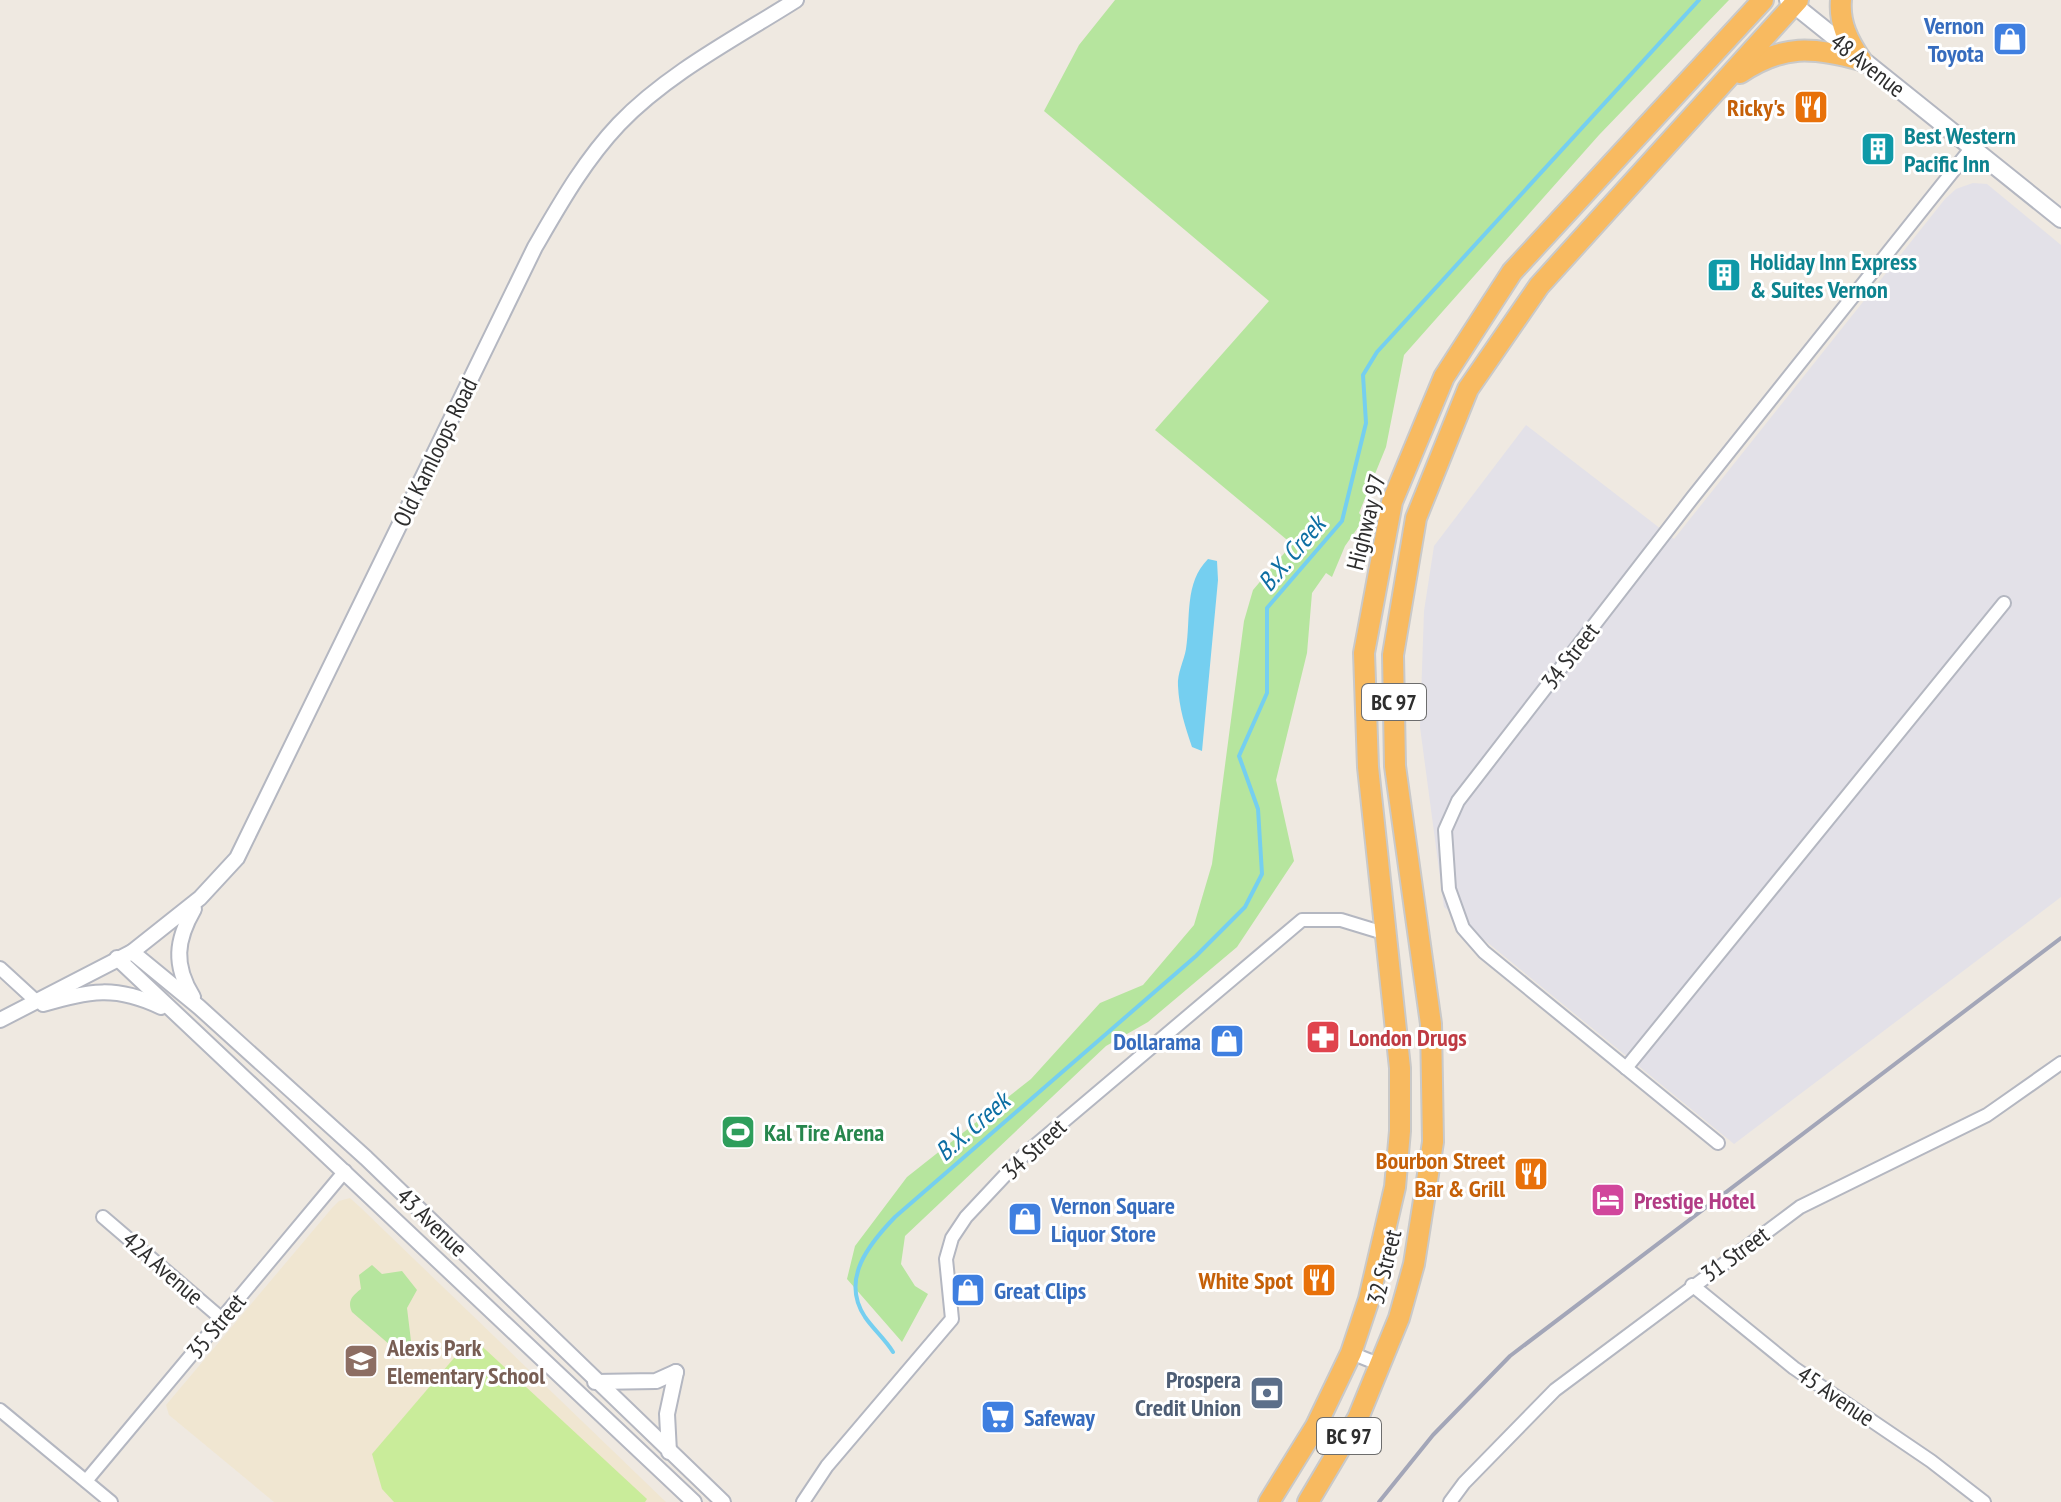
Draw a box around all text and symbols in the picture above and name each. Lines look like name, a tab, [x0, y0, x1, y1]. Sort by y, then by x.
place label: Vernon Toyota	[1923, 10, 1984, 69]
shop icon: Vernon Toyota	[1991, 20, 2029, 58]
street label: 48 Avenue	[1824, 26, 1912, 104]
restaurant icon: Ricky's	[1792, 88, 1830, 126]
place label: Ricky's	[1727, 92, 1785, 123]
place label: Best Western Pacific Inn	[1904, 120, 2016, 179]
building icon: Best Western Pacific Inn	[1859, 130, 1897, 168]
place label: Holiday Inn Express & Suites Vernon	[1750, 246, 1917, 305]
building icon: Holiday Inn Express & Suites Vernon	[1705, 256, 1743, 294]
street label: Old Kamloops Road	[386, 373, 484, 531]
street label: Highway 97	[1339, 471, 1393, 573]
water label: B.X. Creek	[1250, 506, 1334, 597]
street label: 34 Street	[1534, 616, 1606, 696]
road number: BC 97	[1362, 684, 1426, 720]
pharmacy icon: London Drugs	[1304, 1018, 1342, 1056]
shop icon: Dollarama	[1208, 1022, 1246, 1060]
place label: London Drugs	[1349, 1022, 1467, 1053]
place label: Dollarama	[1113, 1026, 1201, 1057]
water label: B.X. Creek	[928, 1083, 1018, 1167]
street label: 34 Street	[996, 1111, 1073, 1186]
sports icon: Kal Tire Arena	[719, 1113, 757, 1151]
place label: Kal Tire Arena	[764, 1117, 884, 1148]
place label: Bourbon Street Bar & Grill	[1376, 1145, 1505, 1204]
restaurant icon: Bourbon Street Bar & Grill	[1512, 1155, 1550, 1193]
street label: 43 Avenue	[390, 1181, 474, 1263]
hotel icon: Prestige Hotel	[1589, 1181, 1627, 1219]
place label: Prestige Hotel	[1634, 1185, 1756, 1216]
place label: Vernon Square Liquor Store	[1050, 1190, 1175, 1249]
shop icon: Vernon Square Liquor Store	[1006, 1200, 1044, 1238]
street label: 31 Street	[1695, 1219, 1775, 1289]
street label: 42A Avenue	[116, 1224, 210, 1312]
street label: 32 Street	[1360, 1226, 1408, 1308]
restaurant icon: White Spot	[1300, 1261, 1338, 1299]
place label: White Spot	[1198, 1265, 1293, 1296]
shop icon: Great Clips	[949, 1271, 987, 1309]
place label: Great Clips	[994, 1275, 1086, 1306]
street label: 35 Street	[180, 1286, 253, 1365]
place label: Alexis Park Elementary School	[386, 1332, 545, 1391]
school or university icon: Alexis Park Elementary School	[342, 1342, 380, 1380]
street label: 45 Avenue	[1791, 1359, 1881, 1433]
place label: Prospera Credit Union	[1135, 1364, 1241, 1423]
bank icon: Prospera Credit Union	[1248, 1374, 1286, 1412]
supermarket icon: Safeway	[979, 1398, 1017, 1436]
place label: Safeway	[1024, 1402, 1095, 1433]
road number: BC 97	[1317, 1418, 1381, 1454]

